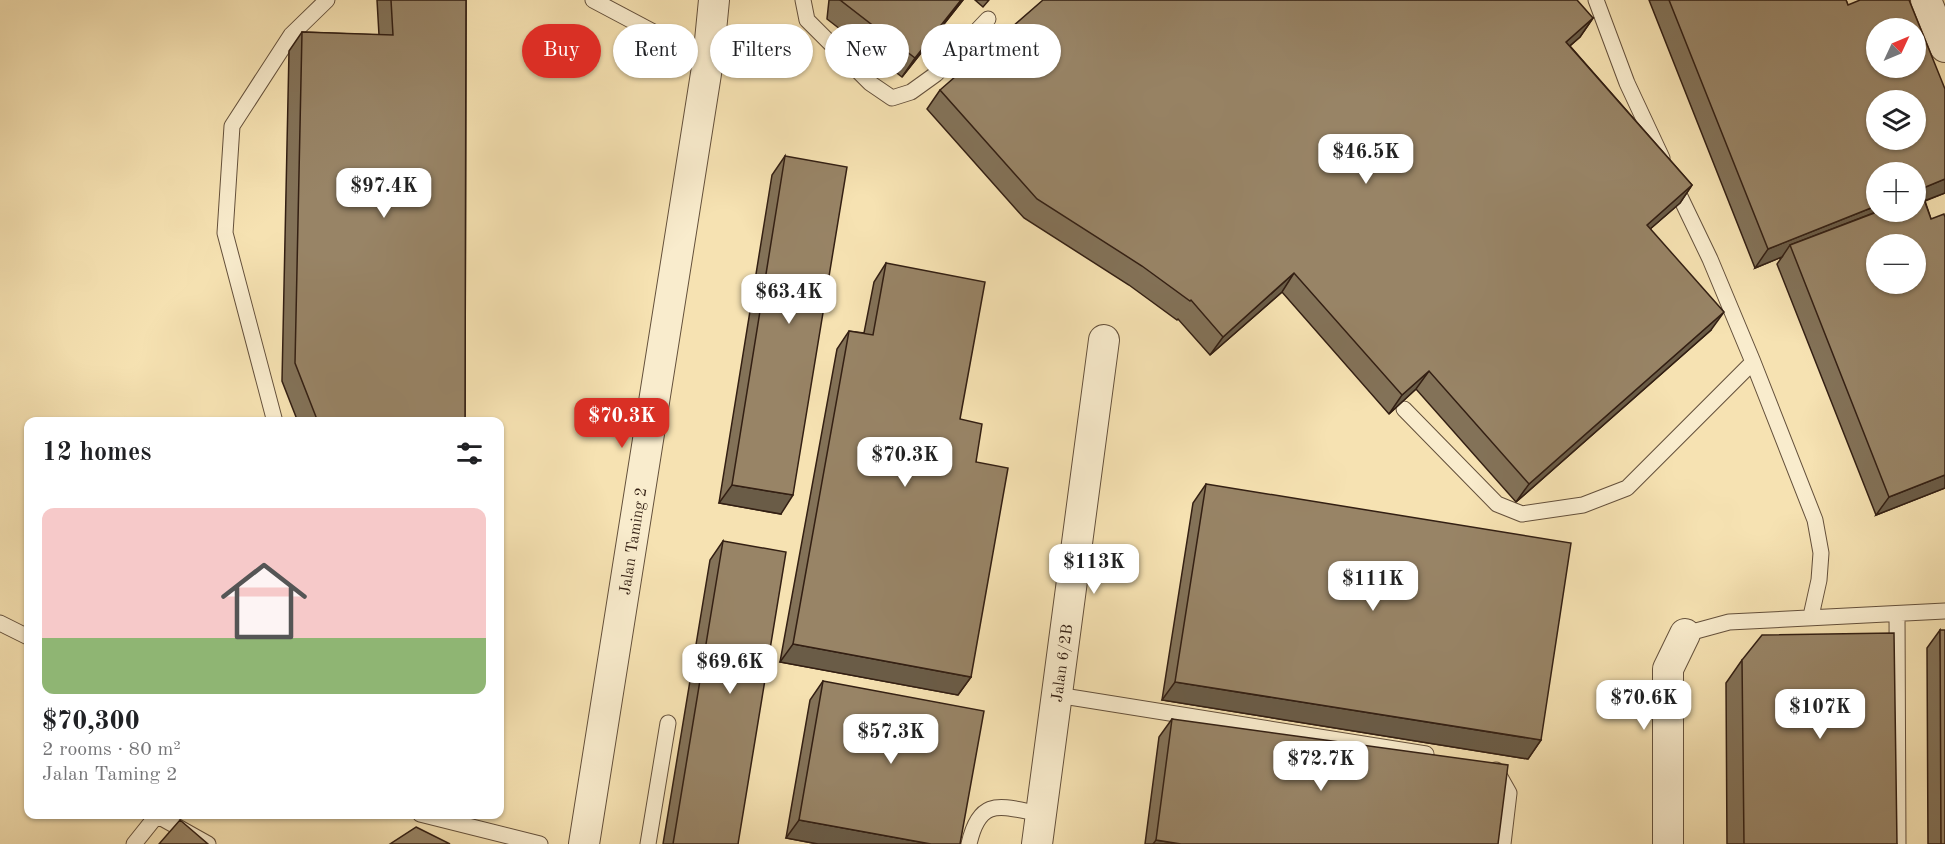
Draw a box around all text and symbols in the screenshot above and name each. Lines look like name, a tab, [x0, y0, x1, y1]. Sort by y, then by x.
north arrow	[1866, 18, 1926, 78]
map controls	[1866, 18, 1926, 294]
chip: Buy	[522, 24, 601, 78]
chip: Rent	[613, 24, 698, 78]
chip: Filters	[710, 24, 813, 78]
chip: New	[825, 24, 909, 78]
chip: Apartment	[921, 24, 1061, 78]
button: layers	[1866, 90, 1926, 150]
pin: $46.5K	[1317, 134, 1415, 185]
text: $46.5K	[1332, 143, 1400, 163]
button: +	[1866, 162, 1926, 222]
pin: $97.4K	[335, 168, 433, 219]
text: $97.4K	[350, 177, 418, 197]
button: −	[1866, 234, 1926, 294]
pin: $63.4K	[740, 274, 838, 325]
text: $63.4K	[755, 283, 823, 303]
pin: $70.3K	[573, 398, 671, 449]
text: $70.3K	[588, 407, 656, 427]
icon: filters	[453, 437, 486, 470]
pin: $70.3K	[856, 437, 954, 488]
text: 12 homes	[42, 440, 151, 466]
text: $70.3K	[871, 446, 939, 466]
street label: Jalan Taming 2	[618, 487, 650, 596]
pin: $113K	[1052, 544, 1136, 595]
icon: home	[210, 547, 318, 655]
text: $113K	[1063, 553, 1125, 573]
pin: $111K	[1331, 561, 1415, 612]
text: $111K	[1342, 570, 1404, 590]
street label: Jalan 6/2B	[1050, 623, 1076, 703]
pin: $69.6K	[681, 644, 779, 695]
text: $69.6K	[696, 653, 764, 673]
pin: $70.6K	[1595, 680, 1693, 731]
text: $70.6K	[1610, 689, 1678, 709]
pin: $107K	[1778, 689, 1862, 740]
text: $107K	[1789, 698, 1851, 718]
text: $70,300	[42, 709, 140, 735]
pin: $57.3K	[842, 714, 940, 765]
text: $57.3K	[857, 723, 925, 743]
text: 2 rooms · 80 m²	[42, 740, 181, 760]
pin: $72.7K	[1272, 741, 1370, 792]
text: $72.7K	[1287, 750, 1355, 770]
text: Jalan Taming 2	[42, 765, 178, 785]

